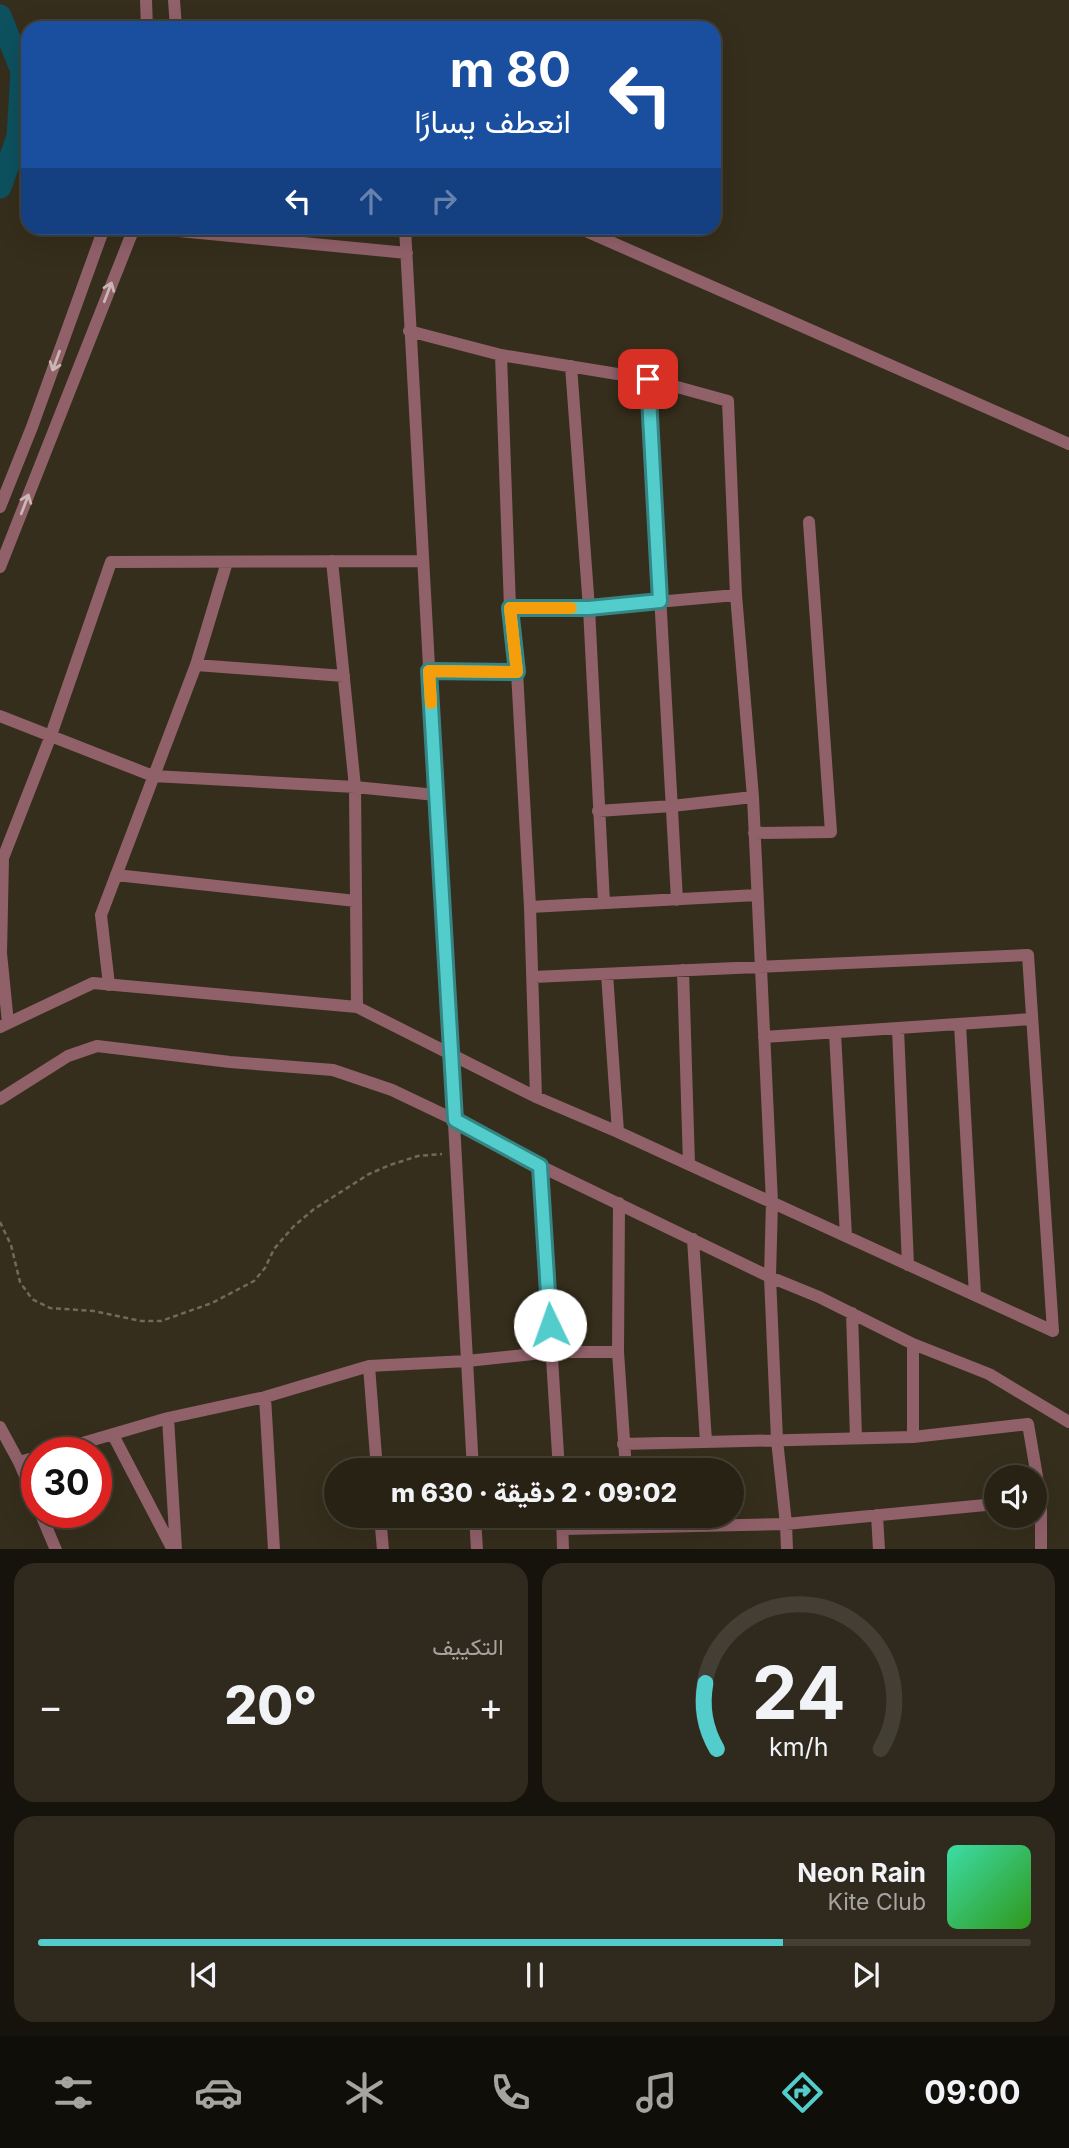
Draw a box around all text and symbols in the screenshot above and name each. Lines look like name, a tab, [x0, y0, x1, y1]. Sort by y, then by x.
text: 80 m	[450, 40, 571, 99]
icon: left	[595, 49, 686, 140]
text: انعطف يسارًا	[414, 102, 571, 141]
icon: left	[279, 182, 317, 220]
icon: ahead	[352, 182, 390, 220]
icon: right	[425, 182, 463, 220]
one-way arrow	[102, 281, 115, 303]
one-way arrow	[49, 349, 61, 371]
pin	[618, 349, 678, 409]
icon: arrive	[629, 360, 667, 398]
one-way arrow	[19, 493, 32, 515]
position arrow	[513, 1288, 587, 1362]
speed limit sign: 30	[21, 1437, 112, 1528]
map controls	[984, 1465, 1047, 1528]
button: sound	[984, 1465, 1047, 1528]
text: 09:02 · 2 دقيقة · 630 m	[391, 1477, 677, 1508]
text: التكييف	[432, 1633, 504, 1661]
text: 24	[751, 1648, 845, 1737]
text: 20°	[224, 1674, 317, 1737]
text: −	[38, 1683, 63, 1729]
text: +	[478, 1683, 503, 1729]
text: km/h	[769, 1731, 828, 1761]
text: Neon Rain	[797, 1857, 926, 1888]
text: Kite Club	[827, 1888, 926, 1916]
icon: previous	[185, 1956, 223, 1994]
icon: pause	[516, 1956, 554, 1994]
icon: next	[847, 1956, 885, 1994]
icon: filters	[49, 2068, 98, 2117]
icon: car	[194, 2068, 243, 2117]
icon: climate	[340, 2068, 389, 2117]
icon: phone	[486, 2068, 535, 2117]
icon: music	[632, 2068, 681, 2117]
icon: directions	[778, 2068, 827, 2117]
text: 09:00	[924, 2073, 1021, 2112]

